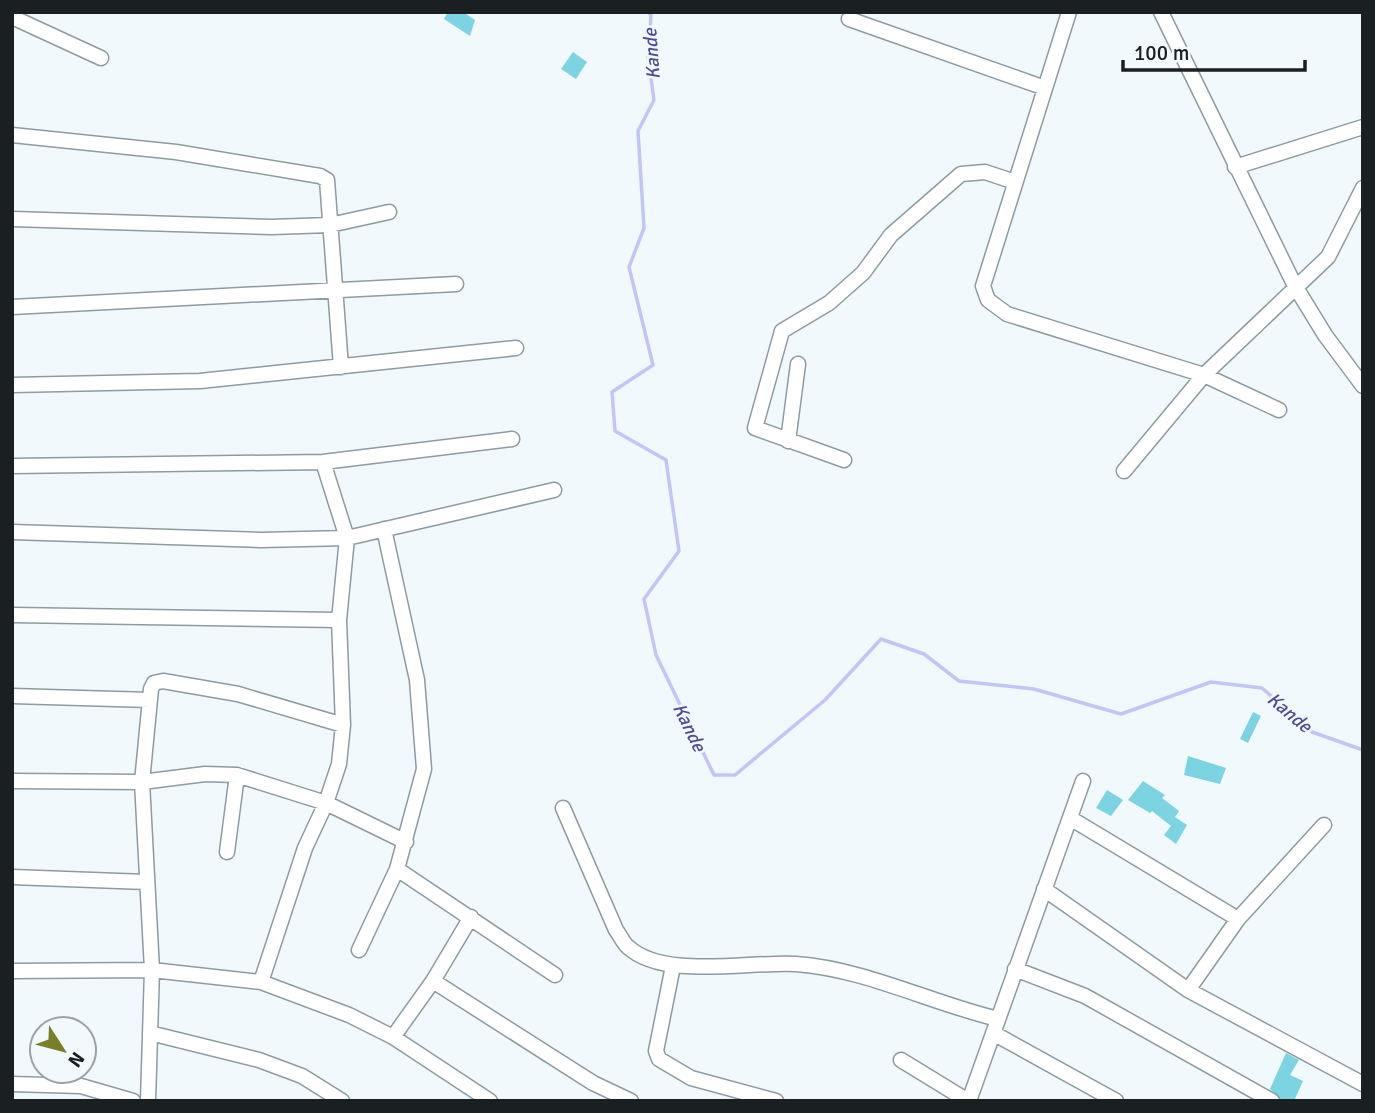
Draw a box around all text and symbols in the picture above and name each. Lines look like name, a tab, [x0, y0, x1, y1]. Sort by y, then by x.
water label: Kande	[638, 26, 666, 80]
scale bar	[1123, 28, 1305, 72]
text: 100 m	[1134, 40, 1189, 66]
water label: Kande	[1262, 687, 1318, 739]
water label: Kande	[667, 699, 712, 757]
north arrow	[28, 1015, 98, 1085]
text: N	[62, 1047, 90, 1072]

